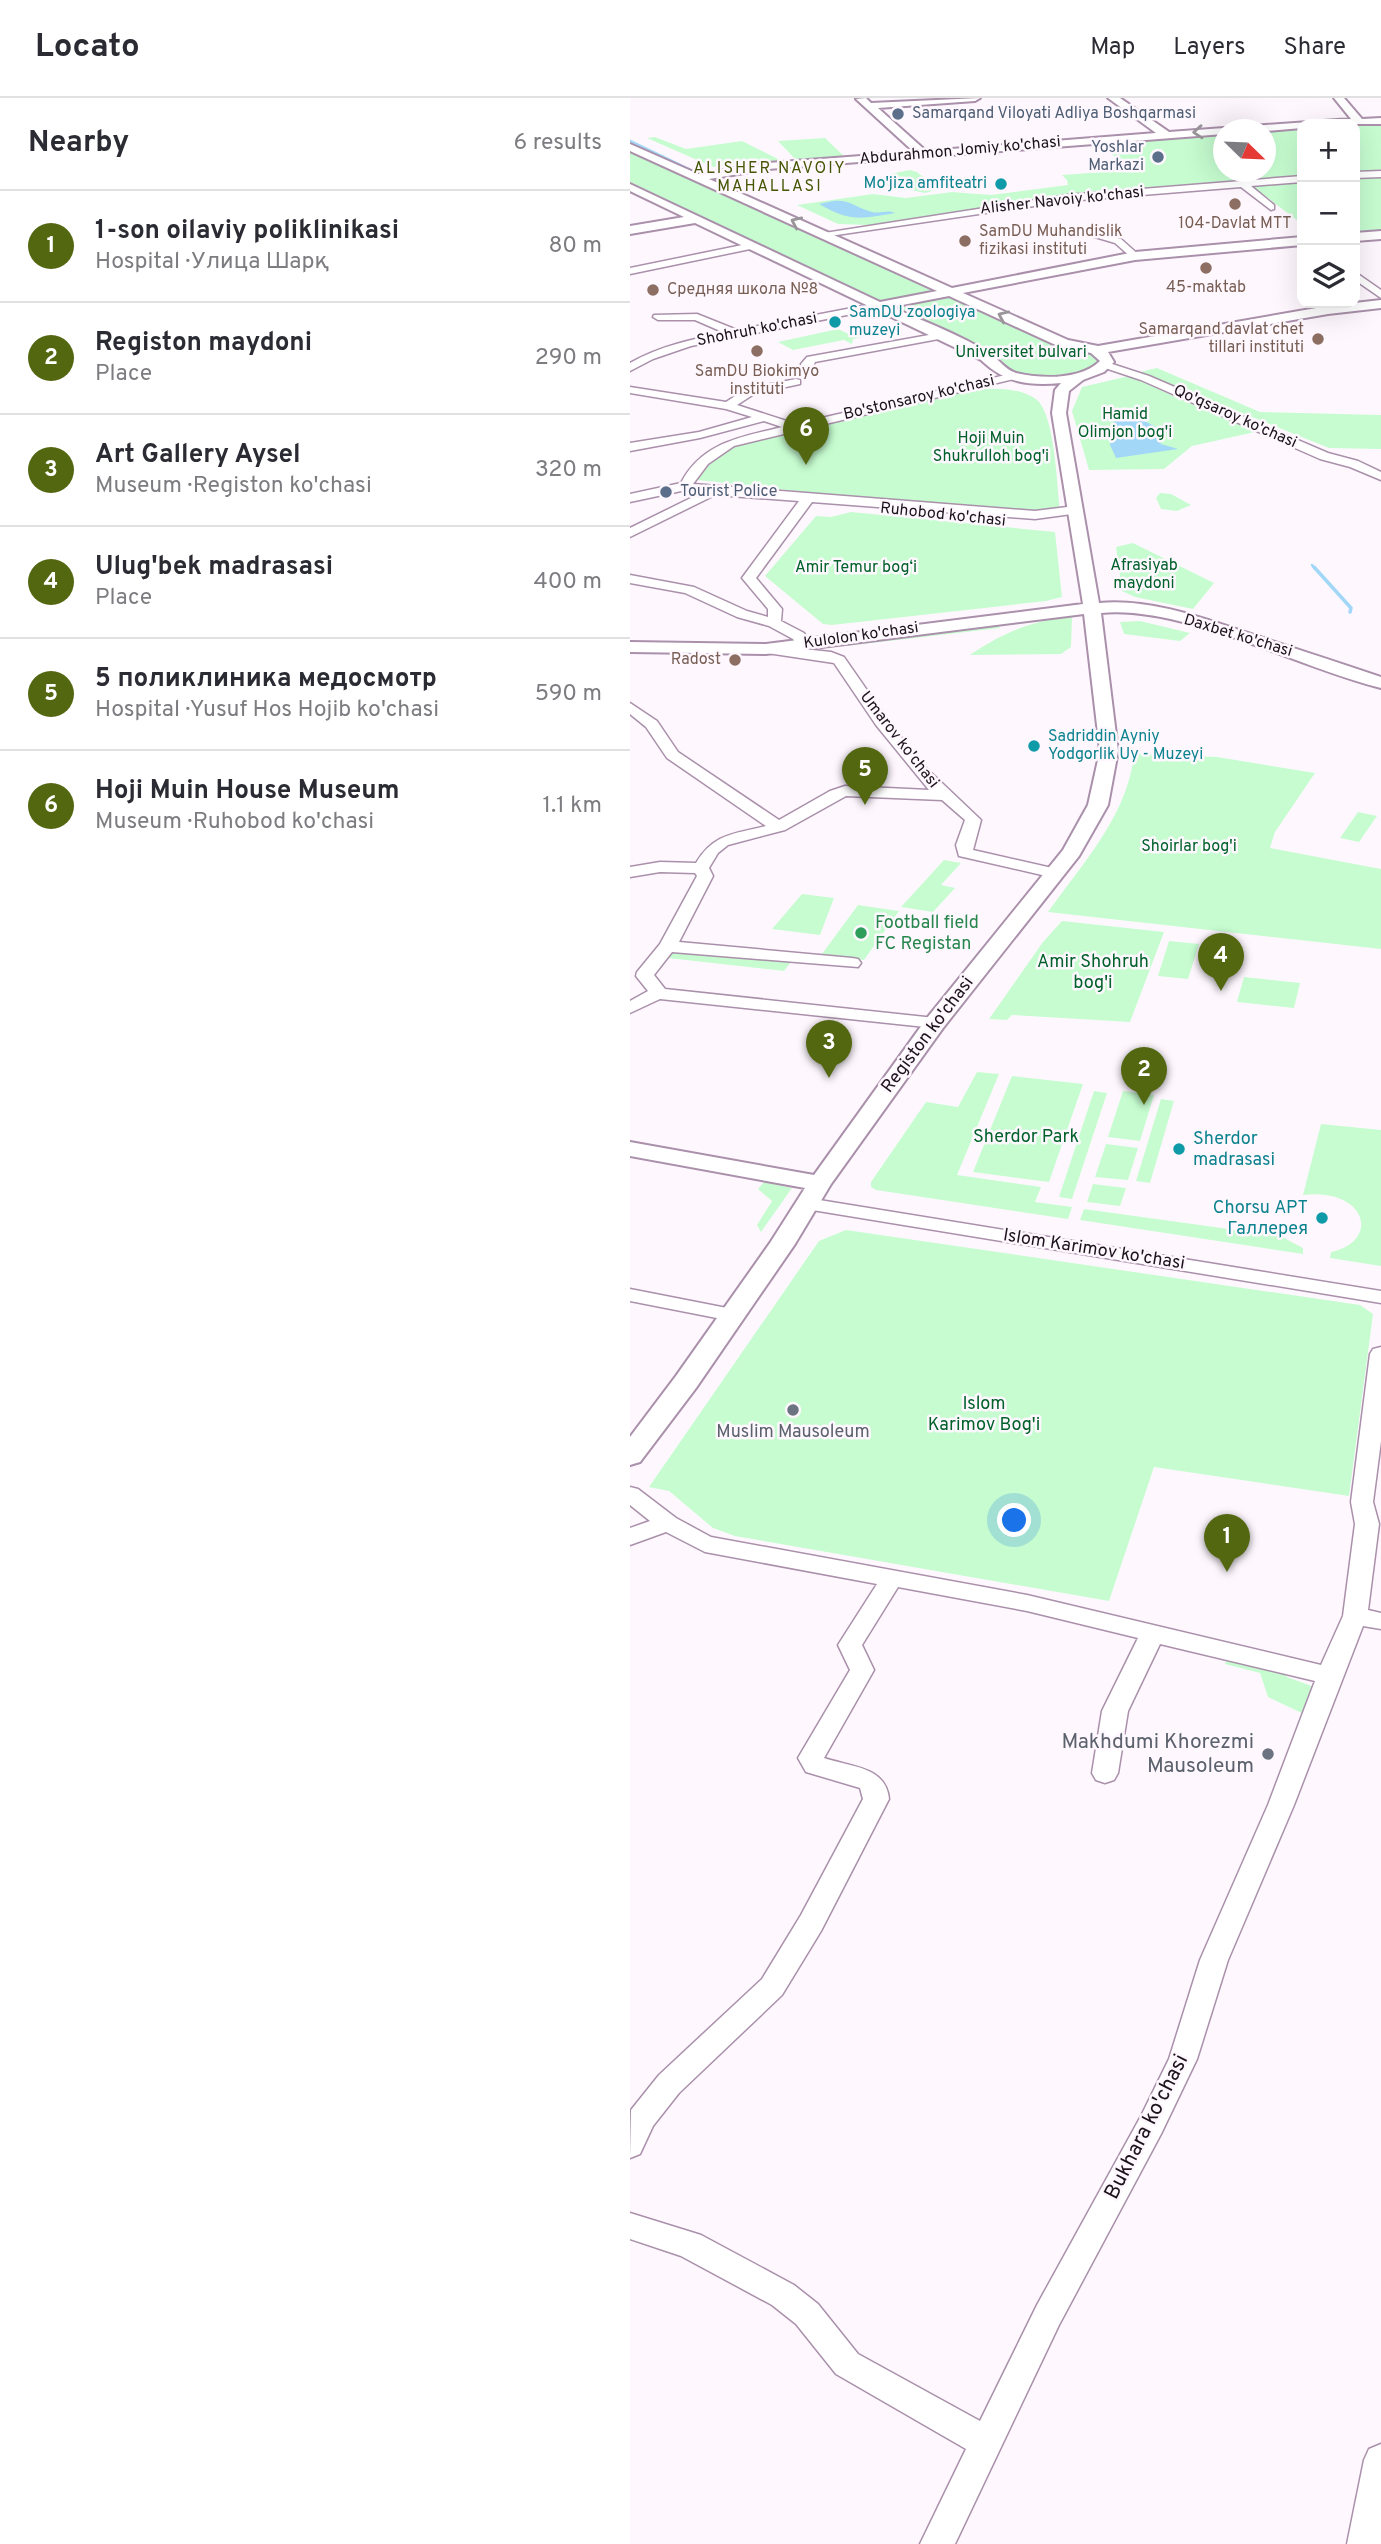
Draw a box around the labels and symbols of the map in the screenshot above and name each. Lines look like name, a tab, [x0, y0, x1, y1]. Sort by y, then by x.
place label: Samarqand Viloyati Adliya Boshqarmasi	[912, 104, 1196, 124]
marker: Samarqand Viloyati Adliya Boshqarmasi	[890, 106, 906, 122]
north arrow	[1213, 119, 1276, 182]
one-way arrow	[1192, 125, 1203, 140]
street label: Abdurahmon Jomiy ko'chasi	[858, 132, 1062, 170]
place label: Yoshlar Markazi	[1088, 138, 1144, 176]
marker: Yoshlar Markazi	[1150, 149, 1166, 165]
district label: ALISHER NAVOIY MAHALLASI	[693, 159, 847, 197]
place label: Mo'jiza amfiteatri	[864, 174, 987, 194]
marker: Mo'jiza amfiteatri	[993, 176, 1009, 192]
street label: Alisher Navoiy ko'chasi	[979, 182, 1145, 220]
marker: 104-Davlat MTT	[1227, 196, 1243, 212]
place label: 104-Davlat MTT	[1178, 214, 1292, 234]
one-way arrow	[791, 216, 803, 230]
place label: SamDU Muhandislik fizikasi instituti	[979, 222, 1123, 260]
marker: SamDU Muhandislik fizikasi instituti	[957, 233, 973, 249]
marker: 45-maktab	[1198, 260, 1214, 276]
place label: 45-maktab	[1166, 278, 1246, 298]
place label: Средняя школа №8	[667, 280, 818, 300]
marker: Средняя школа №8	[645, 282, 661, 298]
place label: SamDU zoologiya muzeyi	[849, 303, 976, 341]
street label: Shohruh ko'chasi	[695, 309, 819, 351]
one-way arrow	[998, 310, 1010, 324]
marker: SamDU zoologiya muzeyi	[827, 314, 843, 330]
place label: Samarqand davlat chet tillari instituti	[1138, 320, 1304, 358]
marker: Samarqand davlat chet tillari instituti	[1310, 331, 1326, 347]
marker: SamDU Biokimyo instituti	[749, 343, 765, 359]
park label: Universitet bulvari	[955, 343, 1087, 363]
place label: SamDU Biokimyo instituti	[695, 362, 819, 400]
street label: Bo'stonsaroy ko'chasi	[842, 371, 996, 425]
street label: Qo'qsaroy ko'chasi	[1170, 381, 1300, 453]
park label: Hamid Olimjon bog'i	[1078, 405, 1172, 443]
pin: 6	[783, 407, 829, 465]
park label: Hoji Muin Shukrulloh bog'i	[933, 429, 1049, 467]
place label: Tourist Police	[680, 482, 777, 502]
marker: Tourist Police	[658, 484, 674, 500]
street label: Ruhobod ko'chasi	[879, 498, 1007, 532]
park label: Afrasiyab maydoni	[1110, 556, 1178, 594]
park label: Amir Temur bog‘i	[795, 558, 917, 578]
street label: Daxbet ko'chasi	[1181, 610, 1295, 662]
street label: Kulolon ko'chasi	[802, 618, 920, 654]
place label: Radost	[671, 650, 721, 670]
marker: Radost	[727, 652, 743, 668]
street label: Umarov ko'chasi	[855, 688, 943, 792]
place label: Sadriddin Ayniy Yodgorlik Uy - Muzeyi	[1048, 727, 1203, 765]
marker: Sadriddin Ayniy Yodgorlik Uy - Muzeyi	[1026, 738, 1042, 754]
pin: 5	[842, 747, 888, 805]
park label: Shoirlar bog'i	[1141, 837, 1237, 857]
place label: Football field FC Registan	[875, 912, 979, 956]
marker: Football field FC Registan	[853, 925, 869, 941]
pin: 4	[1198, 933, 1244, 991]
park label: Amir Shohruh bog'i	[1037, 951, 1149, 995]
street label: Registon ko'chasi	[877, 972, 979, 1098]
pin: 3	[806, 1020, 852, 1078]
pin: 2	[1121, 1047, 1167, 1105]
park label: Sherdor Park	[973, 1126, 1079, 1149]
place label: Sherdor madrasasi	[1193, 1128, 1275, 1172]
marker: Sherdor madrasasi	[1171, 1141, 1187, 1157]
place label: Chorsu АРТ Галлерея	[1213, 1197, 1308, 1241]
marker: Chorsu АРТ Галлерея	[1314, 1210, 1330, 1226]
street label: Islom Karimov ko'chasi	[1002, 1224, 1186, 1276]
park label: Islom Karimov Bog'i	[928, 1393, 1040, 1437]
marker: Muslim Mausoleum	[785, 1402, 801, 1418]
place label: Muslim Mausoleum	[716, 1421, 870, 1444]
your location	[997, 1503, 1031, 1537]
pin: 1	[1204, 1514, 1250, 1572]
place label: Makhdumi Khorezmi Mausoleum	[1062, 1729, 1254, 1780]
marker: Makhdumi Khorezmi Mausoleum	[1260, 1746, 1276, 1762]
street label: Bukhara ko'chasi	[1099, 2050, 1195, 2204]

